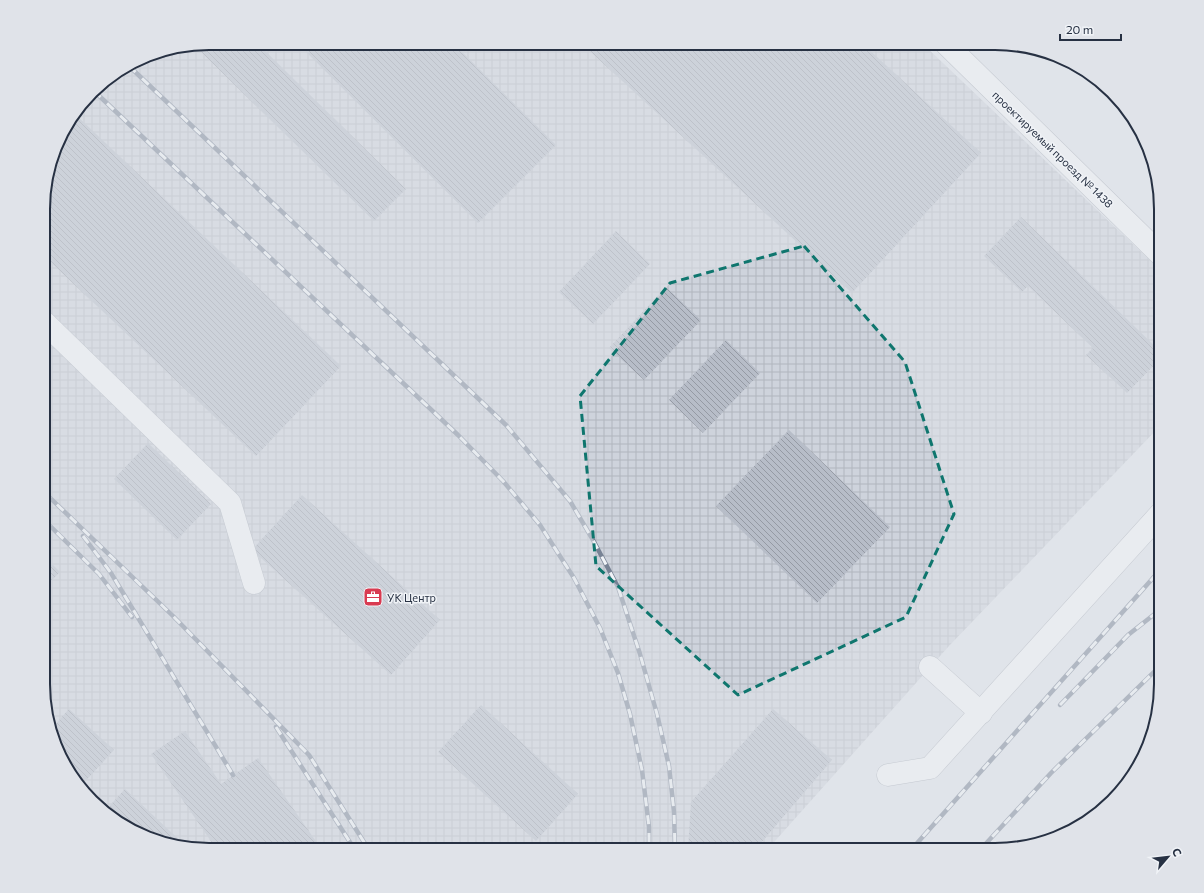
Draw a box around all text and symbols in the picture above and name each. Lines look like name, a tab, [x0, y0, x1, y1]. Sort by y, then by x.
scale bar	[1060, 16, 1121, 42]
text: 20 m	[1066, 22, 1093, 36]
street label: проектируемый проезд № 1438	[990, 88, 1116, 210]
office icon: УК Центр	[362, 586, 384, 608]
place label: УК Центр	[387, 591, 436, 604]
north arrow	[1148, 837, 1188, 877]
text: С	[1170, 846, 1185, 859]

